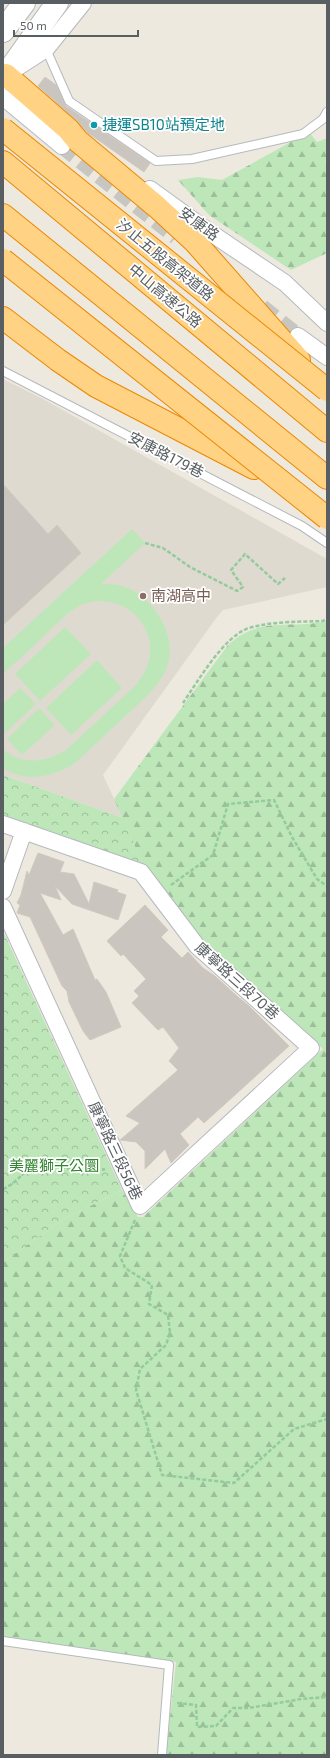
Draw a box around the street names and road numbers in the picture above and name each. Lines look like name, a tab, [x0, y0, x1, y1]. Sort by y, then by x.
street label: 安康路	[176, 203, 223, 244]
street label: 汐止五股高架道路	[113, 214, 218, 304]
street label: 中山高速公路	[125, 259, 206, 331]
street label: 安康路179巷	[126, 427, 207, 481]
street label: 康寧路三段70巷	[192, 938, 283, 1023]
street label: 康寧路三段56巷	[85, 1098, 147, 1203]

